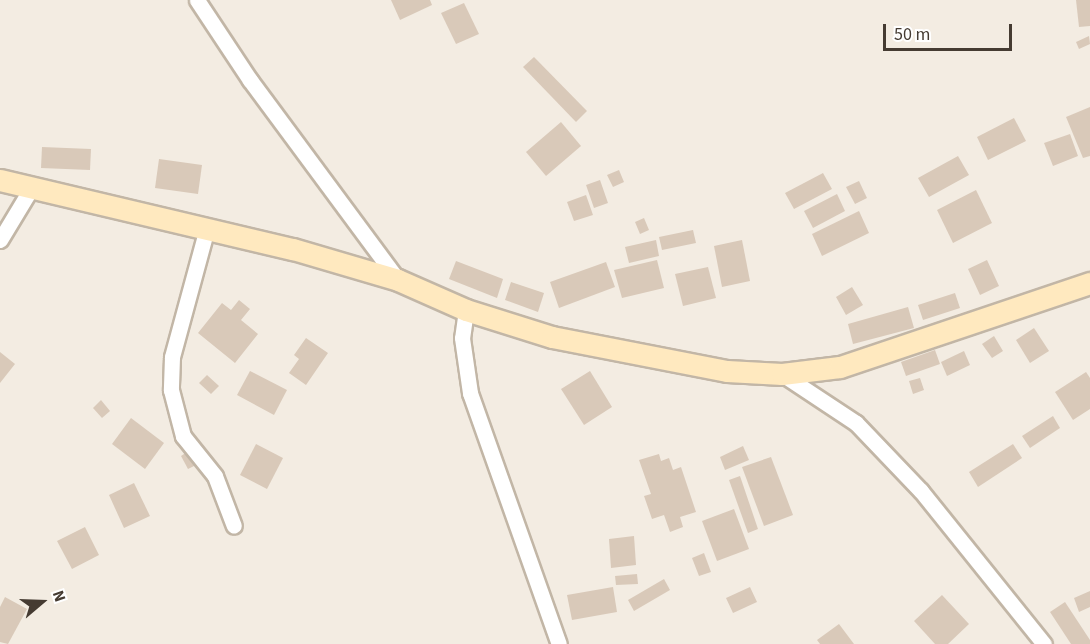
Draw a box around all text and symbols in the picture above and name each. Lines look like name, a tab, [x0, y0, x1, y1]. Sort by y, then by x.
scale bar	[886, 12, 1015, 50]
text: 50 m	[894, 22, 930, 47]
north arrow	[12, 572, 72, 632]
text: N	[47, 588, 71, 605]

